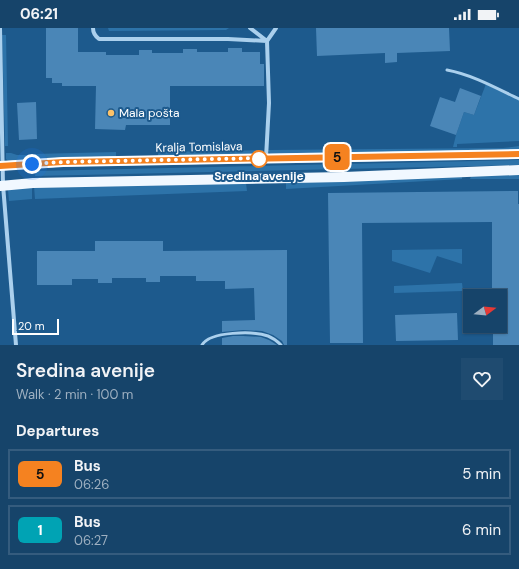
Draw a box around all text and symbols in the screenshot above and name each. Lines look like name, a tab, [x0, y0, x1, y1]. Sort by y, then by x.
text: 06:21	[20, 4, 58, 24]
place label: Mala pošta	[119, 105, 180, 121]
marker: Mala pošta	[106, 108, 116, 118]
street label: Kralja Tomislava	[155, 138, 243, 156]
line badge: 5	[324, 144, 350, 170]
text: 5	[333, 148, 341, 166]
marker: Sredina avenije	[250, 150, 268, 168]
your location	[22, 154, 42, 174]
place label: Sredina avenije	[214, 168, 304, 184]
north arrow	[463, 289, 507, 333]
map controls	[463, 289, 507, 333]
scale bar	[12, 317, 59, 336]
text: 20 m	[18, 319, 44, 333]
text: Sredina avenije	[16, 358, 155, 383]
button: heart	[461, 358, 503, 400]
text: Walk · 2 min · 100 m	[16, 386, 133, 403]
text: Departures	[16, 421, 99, 441]
text: Bus	[74, 456, 101, 476]
text: 5 min	[462, 464, 501, 484]
text: 5	[36, 465, 44, 483]
text: 06:26	[74, 476, 109, 493]
text: Bus	[74, 512, 101, 532]
text: 6 min	[462, 520, 501, 540]
text: 1	[37, 521, 43, 539]
text: 06:27	[74, 532, 108, 549]

